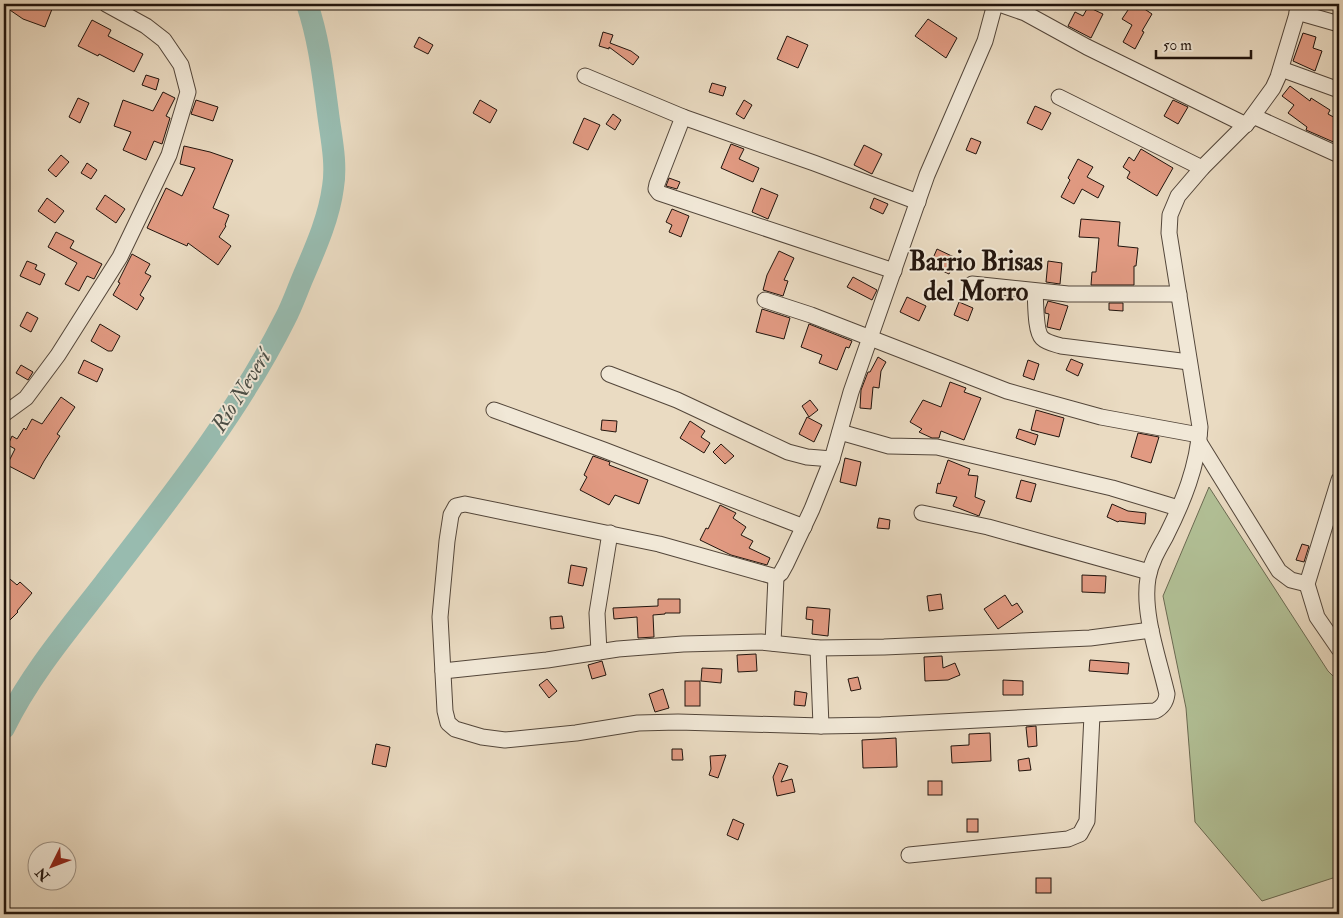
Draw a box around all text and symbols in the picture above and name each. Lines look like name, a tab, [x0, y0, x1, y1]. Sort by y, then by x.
scale bar	[1156, 28, 1250, 60]
text: 50 m	[1163, 36, 1192, 55]
district label: Barrio Brisas del Morro	[909, 246, 1043, 308]
water label: Río Neverí	[204, 341, 279, 438]
north arrow	[28, 840, 78, 890]
text: N	[32, 864, 54, 885]

